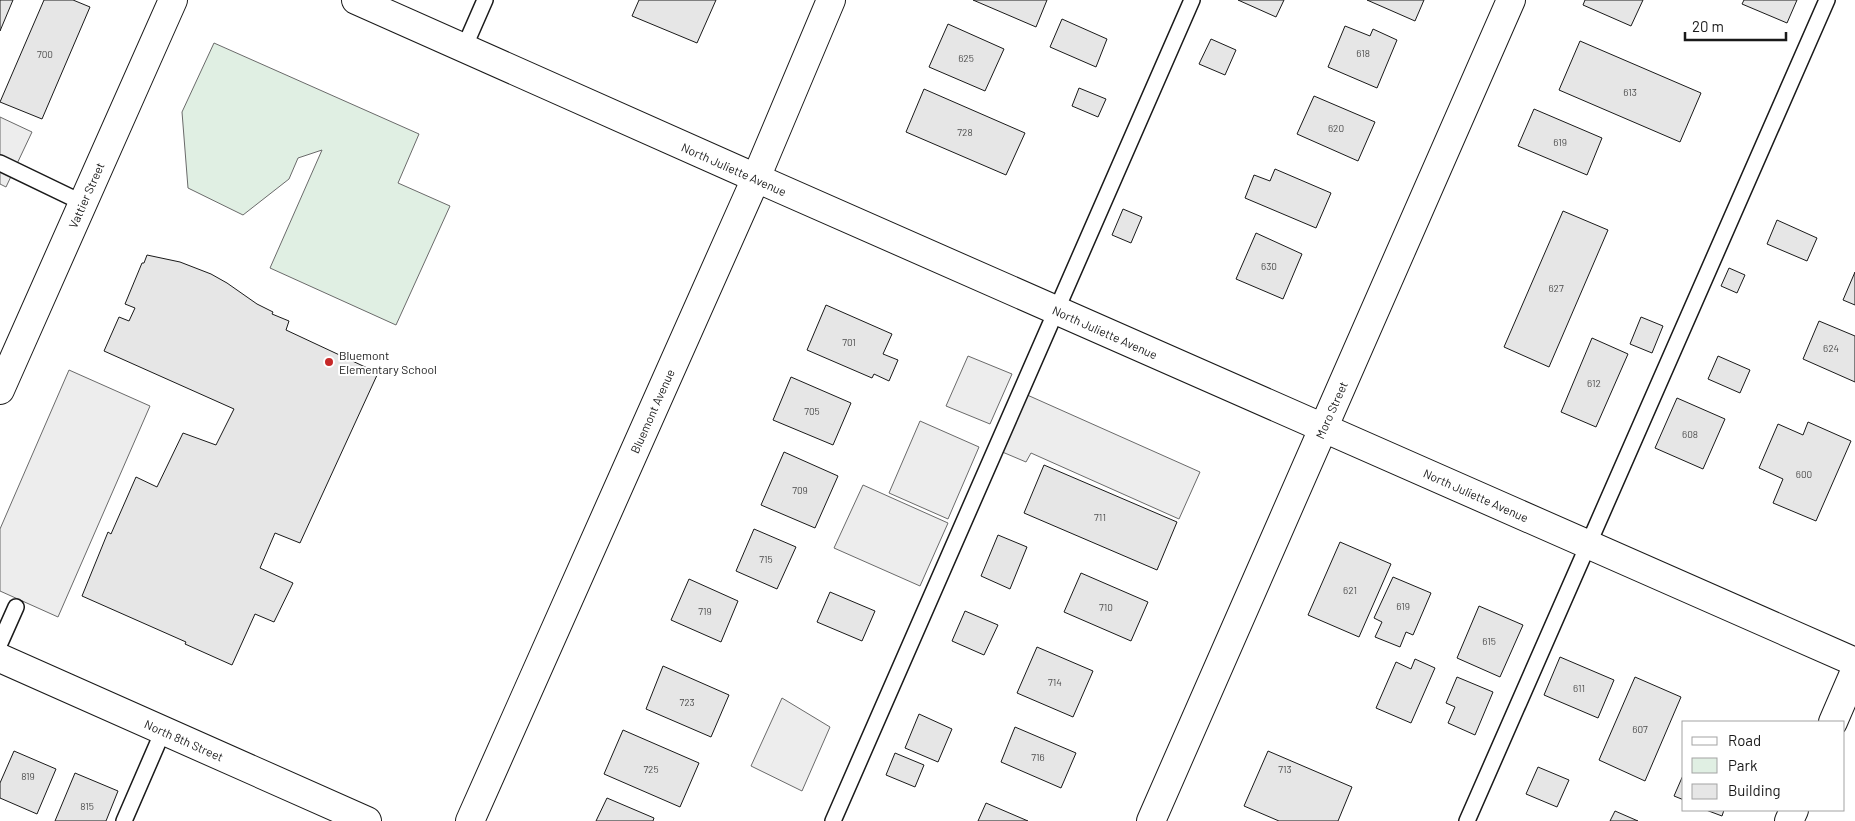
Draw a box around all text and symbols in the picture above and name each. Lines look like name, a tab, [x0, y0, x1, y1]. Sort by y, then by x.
scale bar	[1685, 10, 1786, 42]
text: 20 m	[1692, 17, 1724, 35]
house number: 618	[1356, 47, 1370, 59]
house number: 700	[37, 48, 53, 60]
house number: 625	[958, 52, 974, 64]
house number: 613	[1623, 86, 1637, 98]
house number: 620	[1328, 122, 1344, 134]
house number: 728	[957, 126, 973, 138]
house number: 619	[1553, 136, 1567, 148]
street label: North Juliette Avenue	[679, 140, 789, 198]
street label: Vattier Street	[65, 160, 107, 230]
house number: 630	[1261, 260, 1277, 272]
house number: 627	[1548, 282, 1564, 294]
street label: North Juliette Avenue	[1050, 303, 1160, 361]
house number: 701	[842, 336, 856, 348]
house number: 624	[1823, 342, 1839, 354]
place label: Bluemont Elementary School	[339, 348, 437, 376]
marker: Bluemont Elementary School	[323, 356, 335, 368]
street label: Bluemont Avenue	[627, 367, 677, 455]
house number: 612	[1587, 377, 1601, 389]
street label: Moro Street	[1312, 379, 1350, 441]
house number: 705	[804, 405, 820, 417]
house number: 608	[1682, 428, 1698, 440]
street label: North Juliette Avenue	[1421, 466, 1531, 524]
house number: 600	[1796, 468, 1812, 480]
house number: 709	[792, 484, 808, 496]
house number: 711	[1094, 511, 1106, 523]
house number: 715	[759, 553, 773, 565]
house number: 621	[1343, 584, 1357, 596]
house number: 619	[1396, 600, 1410, 612]
house number: 710	[1099, 601, 1113, 613]
house number: 719	[698, 605, 712, 617]
house number: 615	[1482, 635, 1496, 647]
house number: 714	[1048, 676, 1062, 688]
house number: 611	[1573, 682, 1585, 694]
house number: 723	[679, 696, 695, 708]
street label: North 8th Street	[142, 716, 226, 764]
legend	[1682, 721, 1845, 811]
house number: 607	[1632, 723, 1648, 735]
text: Road	[1728, 731, 1761, 749]
house number: 716	[1031, 751, 1045, 763]
text: Park	[1728, 756, 1758, 774]
house number: 725	[643, 763, 659, 775]
house number: 713	[1278, 763, 1292, 775]
house number: 819	[21, 770, 35, 782]
text: Building	[1728, 781, 1781, 799]
house number: 815	[80, 800, 94, 812]

